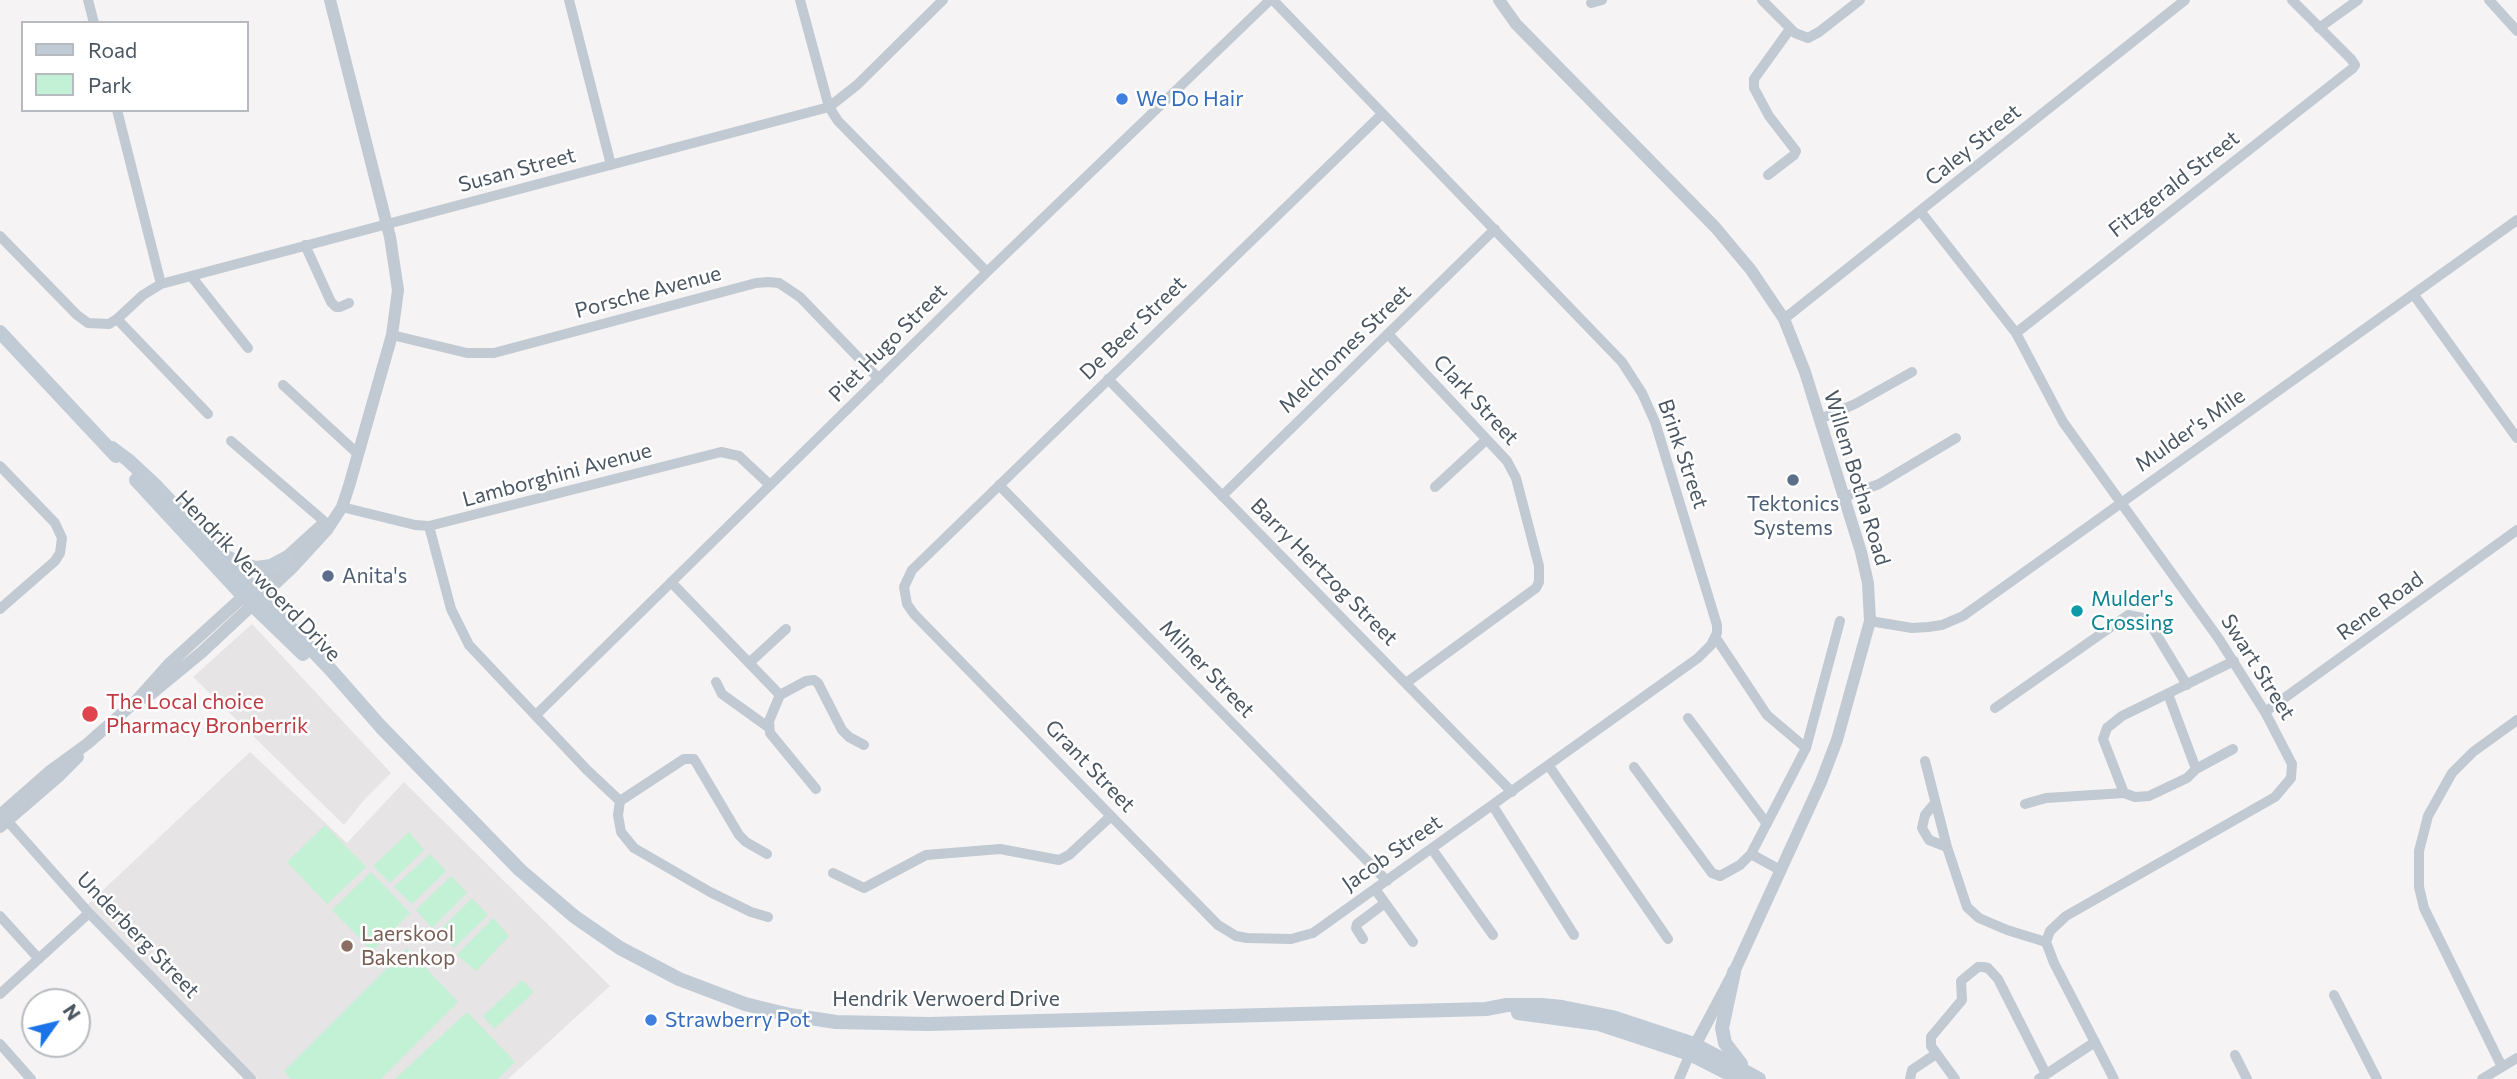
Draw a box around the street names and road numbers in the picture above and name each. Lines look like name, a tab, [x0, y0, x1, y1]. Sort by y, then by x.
street label: Caley Street	[1920, 99, 2026, 191]
street label: Fitzgerald Street	[2104, 125, 2244, 243]
street label: Susan Street	[456, 142, 578, 198]
street label: Porsche Avenue	[572, 260, 724, 324]
street label: De Beer Street	[1075, 271, 1191, 385]
street label: Piet Hugo Street	[824, 279, 952, 407]
street label: Melchomes Street	[1274, 280, 1416, 418]
street label: Clark Street	[1428, 350, 1524, 450]
street label: Mulder's Mile	[2130, 383, 2250, 477]
street label: Willem Botha Road	[1818, 388, 1896, 568]
street label: Brink Street	[1653, 396, 1713, 512]
street label: Lamborghini Avenue	[460, 438, 654, 512]
street label: Hendrik Verwoerd Drive	[170, 485, 346, 667]
street label: Barry Hertzog Street	[1245, 493, 1403, 651]
street label: Rene Road	[2332, 566, 2428, 646]
street label: Swart Street	[2216, 610, 2300, 724]
street label: Milner Street	[1154, 615, 1260, 723]
street label: Grant Street	[1040, 715, 1140, 817]
street label: Jacob Street	[1337, 809, 1447, 897]
street label: Underberg Street	[71, 867, 205, 1003]
street label: Hendrik Verwoerd Drive	[832, 986, 1060, 1012]

